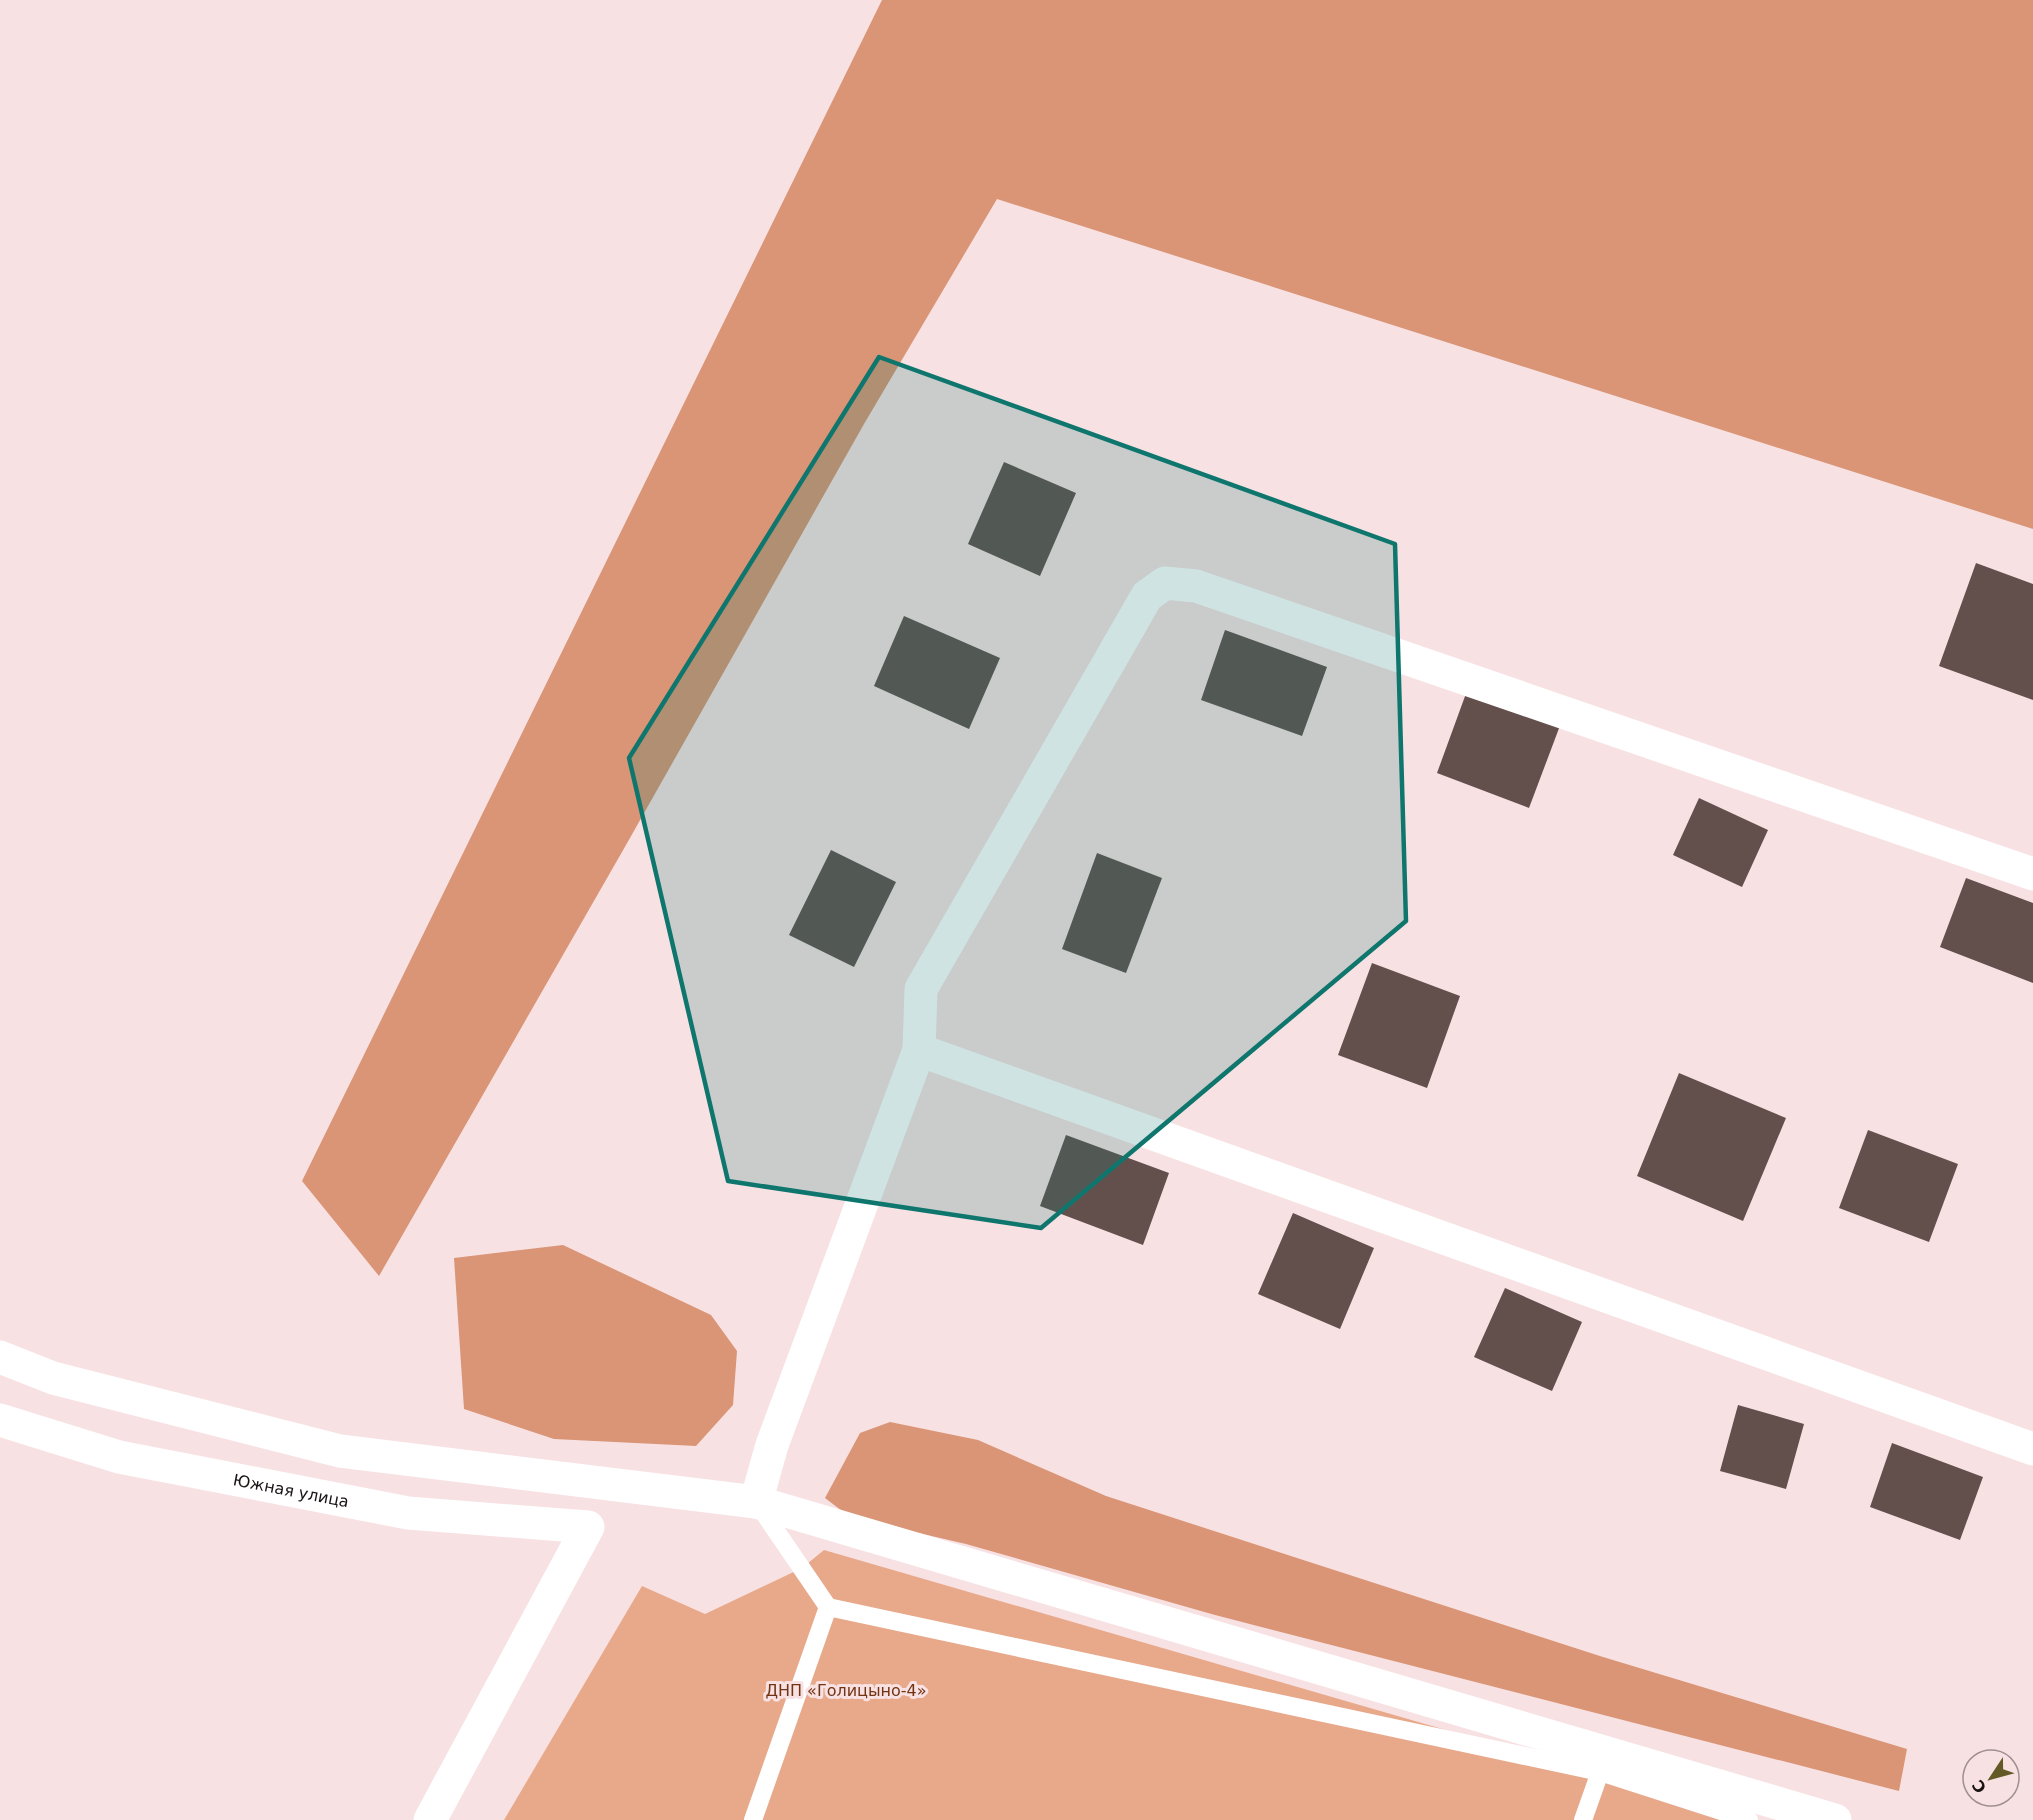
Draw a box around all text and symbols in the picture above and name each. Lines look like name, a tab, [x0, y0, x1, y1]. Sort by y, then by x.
street label: Южная улица	[232, 1470, 351, 1511]
park label: ДНП «Голицыно-4»	[765, 1681, 927, 1700]
north arrow	[1961, 1748, 2021, 1808]
text: С	[1968, 1776, 1990, 1797]

